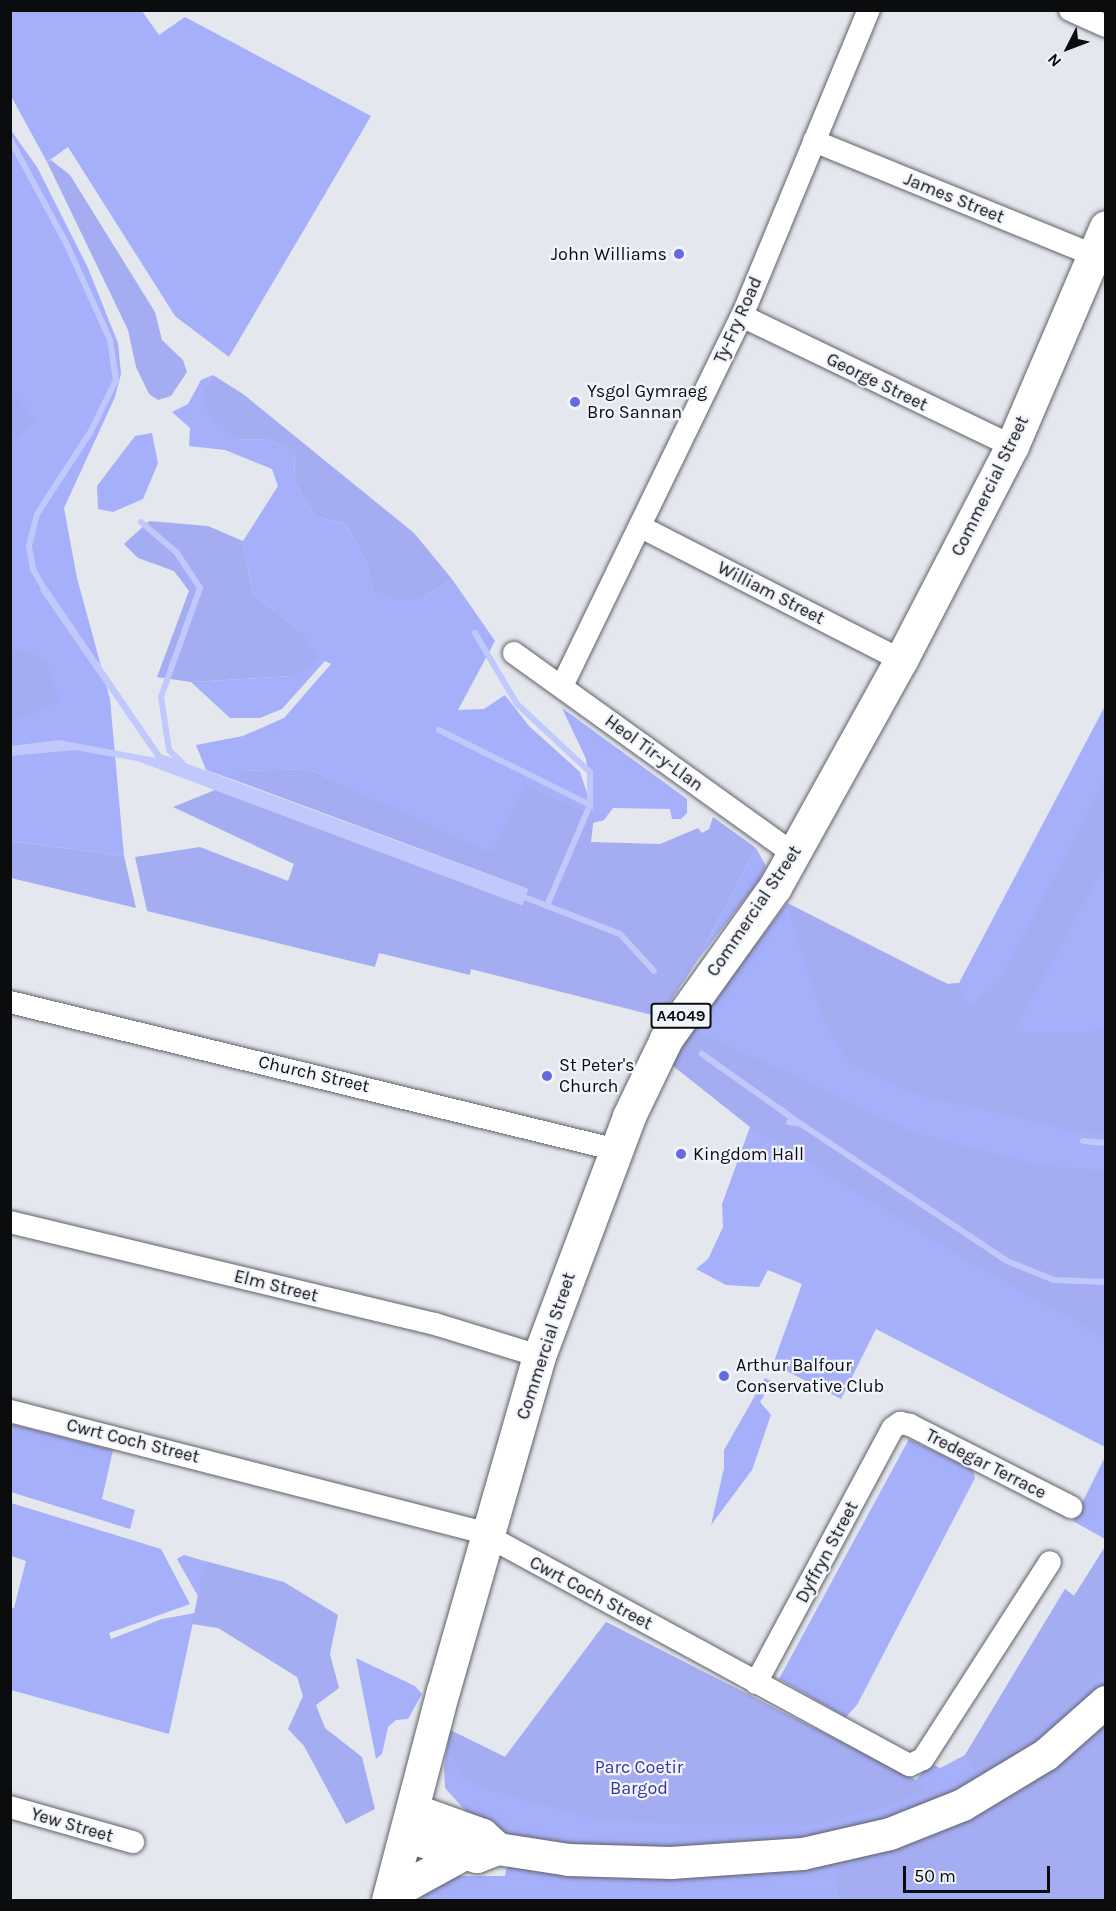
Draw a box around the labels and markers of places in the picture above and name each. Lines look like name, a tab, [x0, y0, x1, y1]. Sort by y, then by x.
place label: John Williams	[551, 243, 667, 265]
marker: John Williams	[672, 247, 686, 261]
place label: Ysgol Gymraeg Bro Sannan	[587, 381, 707, 424]
marker: Ysgol Gymraeg Bro Sannan	[568, 395, 582, 409]
place label: St Peter's Church	[559, 1055, 635, 1098]
marker: St Peter's Church	[540, 1069, 554, 1083]
place label: Kingdom Hall	[693, 1143, 804, 1165]
marker: Kingdom Hall	[674, 1147, 688, 1161]
place label: Arthur Balfour Conservative Club	[736, 1355, 884, 1398]
marker: Arthur Balfour Conservative Club	[717, 1369, 731, 1383]

